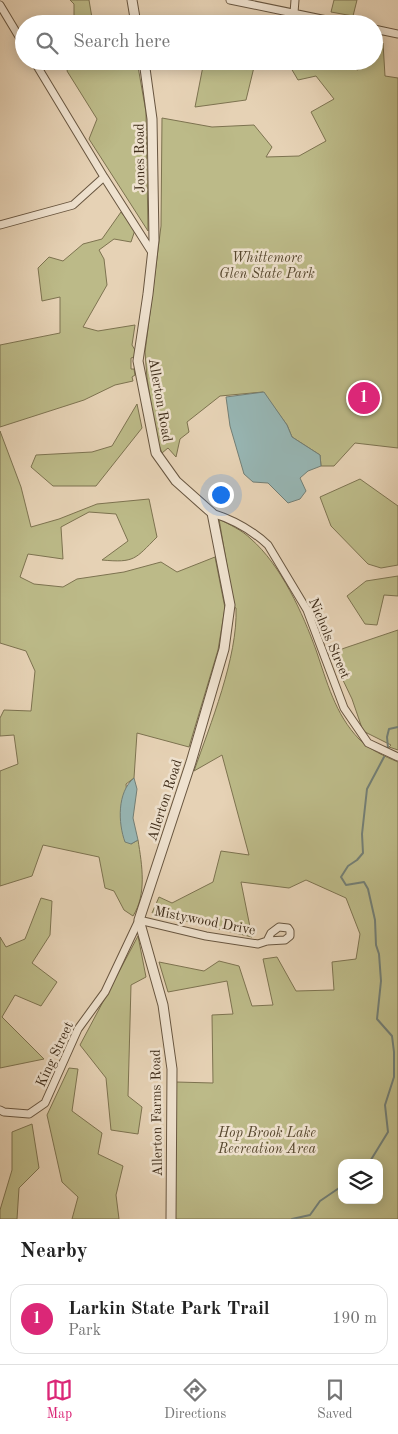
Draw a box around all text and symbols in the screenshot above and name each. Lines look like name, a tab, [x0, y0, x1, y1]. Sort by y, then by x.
search box	[15, 15, 383, 70]
icon: search	[33, 29, 61, 57]
text: Search here	[73, 33, 170, 52]
street label: Jones Road	[132, 123, 148, 193]
park label: Whittemore Glen State Park	[219, 251, 315, 281]
street label: Allerton Road	[146, 357, 174, 443]
pin: 1	[348, 379, 380, 417]
your location	[208, 482, 234, 508]
street label: Nichols Street	[306, 596, 352, 681]
street label: Allerton Road	[145, 758, 185, 843]
street label: Mistywood Drive	[153, 904, 257, 938]
street label: King Street	[34, 1019, 76, 1089]
street label: Allerton Farms Road	[149, 1049, 165, 1177]
park label: Hop Brook Lake Recreation Area	[217, 1126, 317, 1156]
map controls	[338, 1159, 383, 1204]
button: layers	[338, 1159, 383, 1204]
text: Nearby	[20, 1241, 88, 1262]
text: Larkin State Park Trail	[68, 1300, 270, 1319]
text: 1	[32, 1311, 42, 1327]
text: 190 m	[332, 1311, 377, 1327]
text: Park	[68, 1323, 101, 1339]
tab: Map	[45, 1376, 73, 1423]
tab: Directions	[164, 1376, 226, 1423]
tab: Saved	[317, 1376, 353, 1423]

